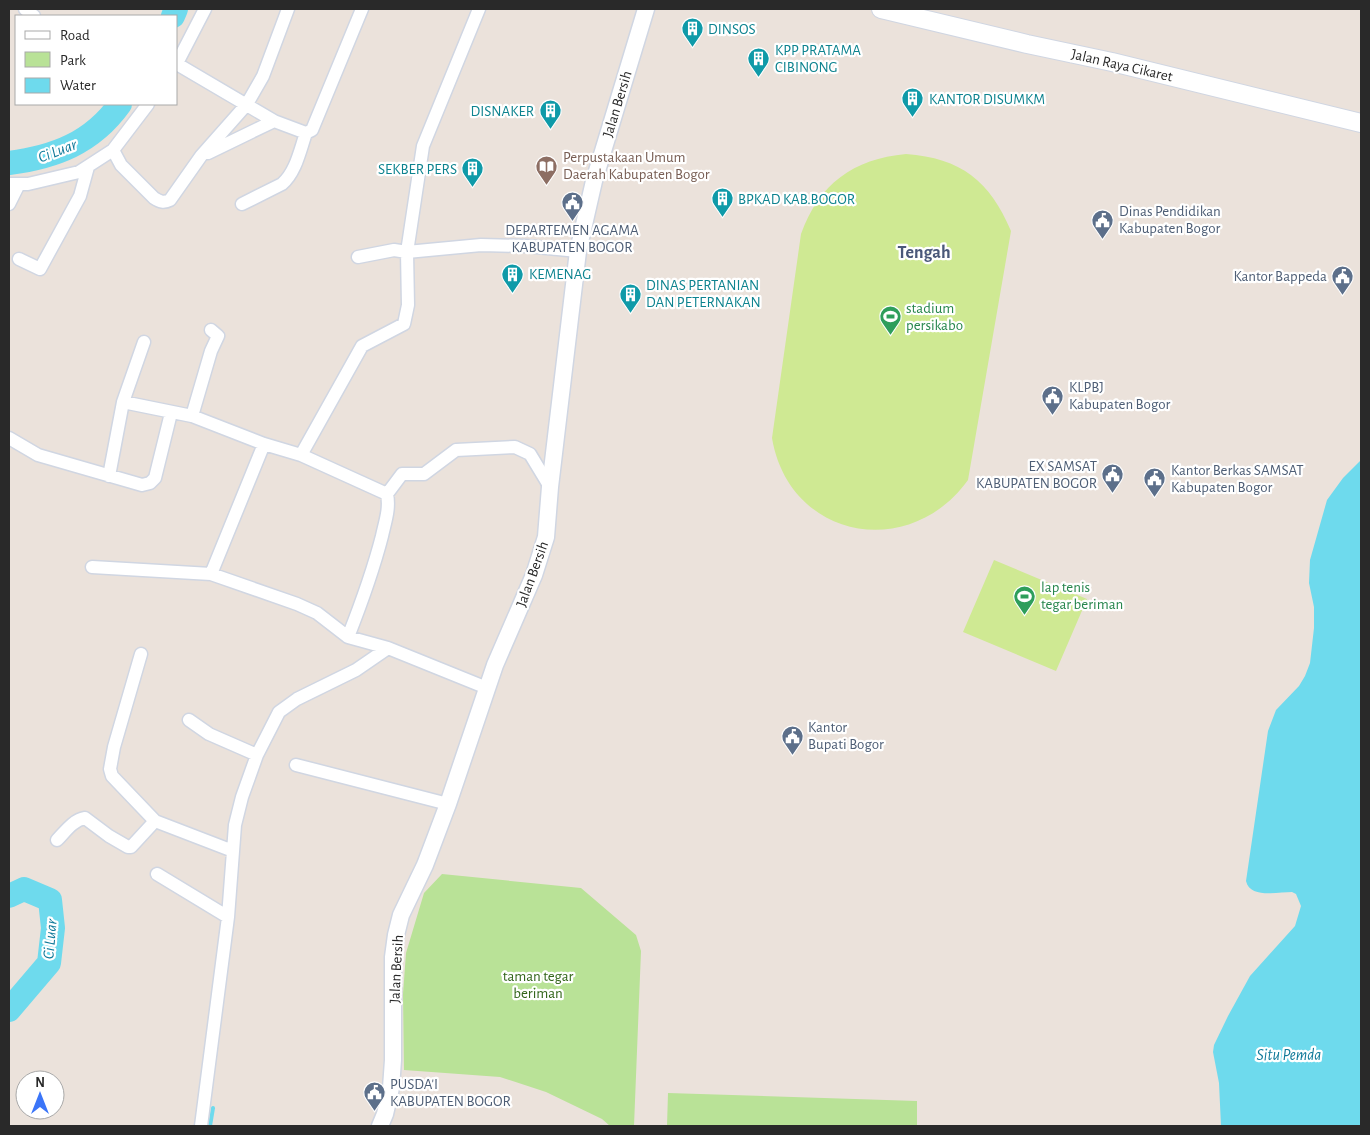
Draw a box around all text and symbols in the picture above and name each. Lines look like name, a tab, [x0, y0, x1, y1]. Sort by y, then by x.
legend	[15, 15, 178, 105]
building icon: DINSOS	[680, 17, 704, 48]
place label: DINSOS	[708, 22, 756, 37]
text: Road	[60, 28, 90, 43]
place label: KPP PRATAMA CIBINONG	[775, 43, 861, 75]
building icon: KPP PRATAMA CIBINONG	[747, 47, 771, 78]
street label: Jalan Raya Cikaret	[1070, 47, 1174, 84]
text: Park	[60, 53, 86, 68]
street label: Jalan Bersih	[600, 69, 635, 139]
text: Water	[60, 78, 96, 93]
building icon: KANTOR DISUMKM	[901, 87, 925, 118]
place label: KANTOR DISUMKM	[929, 92, 1045, 107]
building icon: DISNAKER	[538, 99, 562, 130]
place label: DISNAKER	[471, 104, 534, 119]
water label: Ci Luar	[36, 136, 80, 166]
place label: Perpustakaan Umum Daerah Kabupaten Bogor	[563, 150, 710, 182]
library icon: Perpustakaan Umum Daerah Kabupaten Bogor	[535, 154, 559, 185]
building icon: SEKBER PERS	[461, 157, 485, 188]
place label: SEKBER PERS	[378, 162, 457, 177]
building icon: BPKAD KAB.BOGOR	[710, 187, 734, 218]
public building icon: DEPARTEMEN AGAMA KABUPATEN BOGOR	[560, 190, 584, 221]
place label: BPKAD KAB.BOGOR	[738, 192, 855, 207]
place label: Dinas Pendidikan Kabupaten Bogor	[1119, 204, 1221, 236]
public building icon: Dinas Pendidikan Kabupaten Bogor	[1091, 208, 1115, 239]
place label: DEPARTEMEN AGAMA KABUPATEN BOGOR	[505, 223, 639, 255]
district label: Tengah	[898, 244, 950, 262]
building icon: KEMENAG	[501, 262, 525, 293]
public building icon: Kantor Bappeda	[1331, 264, 1355, 295]
place label: KEMENAG	[529, 267, 591, 282]
place label: Kantor Bappeda	[1233, 269, 1327, 284]
place label: DINAS PERTANIAN DAN PETERNAKAN	[646, 278, 761, 310]
building icon: DINAS PERTANIAN DAN PETERNAKAN	[618, 282, 642, 313]
place label: stadium persikabo	[906, 301, 963, 333]
sports icon: stadium persikabo	[878, 305, 902, 336]
place label: KLPBJ Kabupaten Bogor	[1069, 380, 1170, 412]
public building icon: KLPBJ Kabupaten Bogor	[1041, 384, 1065, 415]
place label: EX SAMSAT KABUPATEN BOGOR	[976, 459, 1098, 491]
public building icon: EX SAMSAT KABUPATEN BOGOR	[1101, 463, 1125, 494]
place label: Kantor Berkas SAMSAT Kabupaten Bogor	[1171, 463, 1304, 495]
public building icon: Kantor Berkas SAMSAT Kabupaten Bogor	[1143, 467, 1167, 498]
street label: Jalan Bersih	[514, 539, 551, 609]
place label: lap tenis tegar beriman	[1041, 580, 1123, 612]
sports icon: lap tenis tegar beriman	[1013, 584, 1037, 615]
place label: Kantor Bupati Bogor	[808, 720, 884, 752]
public building icon: Kantor Bupati Bogor	[780, 724, 804, 755]
water label: Ci Luar	[40, 918, 60, 960]
street label: Jalan Bersih	[387, 934, 406, 1004]
park label: taman tegar beriman	[503, 969, 573, 1001]
water label: Situ Pemda	[1257, 1047, 1321, 1063]
north arrow	[15, 1070, 65, 1120]
text: N	[35, 1076, 45, 1090]
place label: PUSDA'I KABUPATEN BOGOR	[390, 1077, 511, 1109]
public building icon: PUSDA'I KABUPATEN BOGOR	[362, 1081, 386, 1112]

